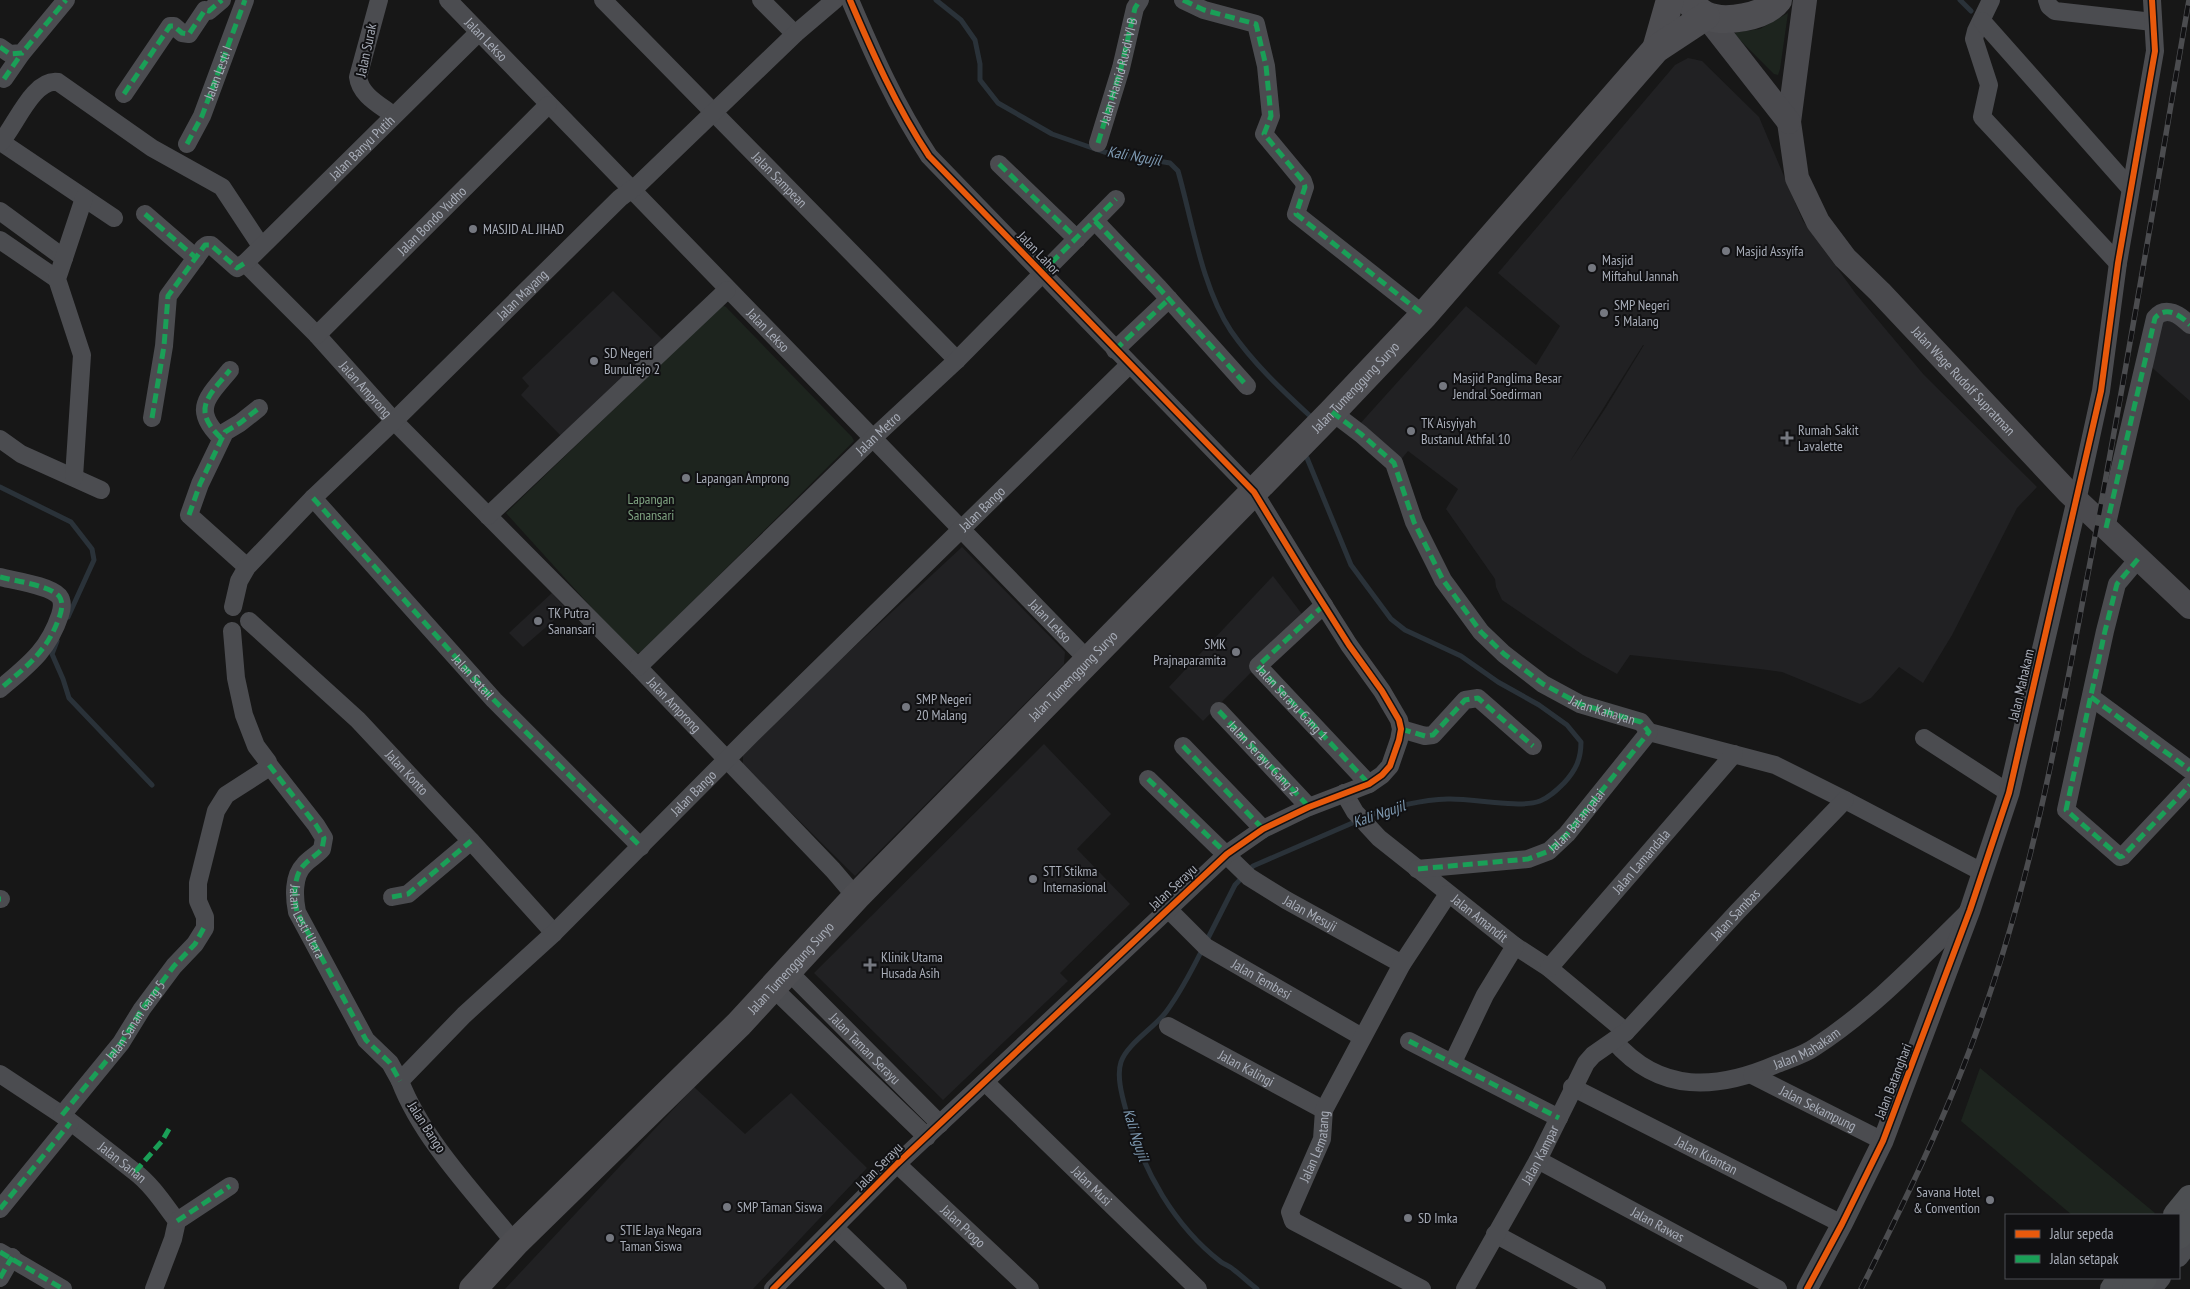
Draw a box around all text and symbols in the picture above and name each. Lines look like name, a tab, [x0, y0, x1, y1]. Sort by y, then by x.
street label: Jalan Lekso	[460, 13, 512, 65]
street label: Jalan Hamid Rusdi VI B	[1095, 16, 1141, 127]
street label: Jalan Surak	[351, 21, 381, 79]
street label: Jalan Lesti I	[200, 43, 236, 103]
street label: Jalan Banyu Putih	[325, 111, 398, 184]
water label: Kali Ngujil	[1106, 141, 1164, 170]
street label: Jalan Sampean	[748, 147, 811, 211]
street label: Jalan Bondo Yudho	[393, 182, 470, 260]
place label: MASJID AL JIHAD	[483, 220, 564, 238]
marker: MASJID AL JIHAD	[467, 223, 479, 235]
street label: Jalan Lahor	[1013, 227, 1064, 279]
place label: Masjid Assyifa	[1736, 242, 1804, 260]
marker: Masjid Assyifa	[1720, 245, 1732, 257]
place label: Masjid Miftahul Jannah	[1602, 251, 1678, 285]
marker: Masjid Miftahul Jannah	[1586, 262, 1598, 274]
street label: Jalan Mayang	[492, 266, 551, 324]
place label: SMP Negeri 5 Malang	[1614, 296, 1670, 330]
street label: Jalan Lekso	[742, 304, 794, 356]
marker: SMP Negeri 5 Malang	[1598, 307, 1610, 319]
street label: Jalan Wage Rudolf Supratman	[1907, 322, 2019, 439]
street label: Jalan Tumenggung Suryo	[1307, 338, 1403, 437]
place label: SD Negeri Bunulrejo 2	[604, 344, 660, 378]
marker: SD Negeri Bunulrejo 2	[588, 355, 600, 367]
street label: Jalan Amprong	[335, 356, 396, 422]
place label: Masjid Panglima Besar Jendral Soedirman	[1452, 369, 1562, 403]
marker: Masjid Panglima Besar Jendral Soedirman	[1437, 380, 1449, 392]
street label: Jalan Metro	[851, 408, 904, 460]
place label: TK Aisyiyah Bustanul Athfal 10	[1421, 414, 1510, 448]
place label: Rumah Sakit Lavalette	[1798, 421, 1859, 455]
marker: TK Aisyiyah Bustanul Athfal 10	[1405, 425, 1417, 437]
marker: Rumah Sakit Lavalette	[1780, 431, 1794, 445]
place label: Lapangan Amprong	[696, 469, 789, 487]
marker: Lapangan Amprong	[680, 472, 692, 484]
street label: Jalan Bango	[955, 482, 1009, 536]
park label: Lapangan Sanansari	[628, 490, 674, 524]
street label: Jalan Lekso	[1024, 595, 1076, 647]
place label: TK Putra Sanansari	[548, 604, 595, 638]
marker: TK Putra Sanansari	[532, 615, 544, 627]
street label: Jalan Tumenggung Suryo	[1024, 627, 1121, 726]
place label: SMK Prajnaparamita	[1153, 635, 1226, 669]
marker: SMK Prajnaparamita	[1230, 646, 1242, 658]
street label: Jalan Mahakam	[2004, 647, 2038, 724]
street label: Jalan Setail	[448, 650, 499, 704]
street label: Jalan Serayu Gang 1	[1252, 660, 1332, 744]
street label: Jalan Amprong	[643, 672, 705, 736]
place label: SMP Negeri 20 Malang	[916, 690, 972, 724]
street label: Jalan Kahayan	[1565, 690, 1637, 729]
marker: SMP Negeri 20 Malang	[900, 701, 912, 713]
street label: Jalan Serayu Gang 2	[1223, 716, 1303, 800]
street label: Jalan Konto	[381, 745, 432, 799]
street label: Jalan Bango	[666, 766, 720, 820]
street label: Jalan Batangalai	[1543, 785, 1609, 857]
water label: Kali Ngujil	[1350, 795, 1409, 831]
street label: Jalan Lamandala	[1608, 825, 1674, 898]
street label: Jalan Serayu	[1144, 860, 1201, 915]
place label: STT Stikma Internasional	[1043, 862, 1107, 896]
marker: STT Stikma Internasional	[1027, 873, 1039, 885]
street label: Jalan Lesti Utara	[286, 883, 329, 962]
street label: Jalan Sambas	[1706, 884, 1764, 944]
street label: Jalan Amandit	[1447, 889, 1512, 946]
street label: Jalan Mesuji	[1279, 891, 1340, 935]
street label: Jalan Tumenggung Suryo	[743, 918, 838, 1019]
place label: Klinik Utama Husada Asih	[881, 948, 943, 982]
street label: Jalan Tembesi	[1228, 954, 1295, 1003]
marker: Klinik Utama Husada Asih	[863, 958, 877, 972]
street label: Jalan Sanan Gang 5	[101, 977, 169, 1065]
street label: Jalan Taman Serayu	[825, 1008, 905, 1088]
street label: Jalan Mahakam	[1770, 1023, 1844, 1074]
street label: Jalan Batanghari	[1870, 1041, 1916, 1122]
street label: Jalan Kalingi	[1214, 1045, 1277, 1091]
street label: Jalan Sekampung	[1776, 1081, 1859, 1135]
street label: Jalan Bango	[403, 1097, 450, 1156]
water label: Kali Ngujil	[1119, 1106, 1154, 1165]
street label: Jalan Lematang	[1295, 1110, 1333, 1186]
street label: Jalan Kampar	[1517, 1122, 1563, 1188]
street label: Jalan Kuantan	[1672, 1132, 1741, 1179]
street label: Jalan Sanan	[94, 1137, 150, 1187]
street label: Jalan Serayu	[851, 1139, 906, 1194]
street label: Jalan Musi	[1067, 1161, 1116, 1210]
place label: Savana Hotel & Convention	[1913, 1183, 1981, 1217]
marker: Savana Hotel & Convention	[1984, 1194, 1996, 1206]
place label: SMP Taman Siswa	[737, 1198, 823, 1216]
street label: Jalan Progo	[936, 1200, 989, 1252]
marker: SMP Taman Siswa	[721, 1201, 733, 1213]
street label: Jalan Rawas	[1627, 1202, 1688, 1246]
place label: SD Imka	[1418, 1209, 1458, 1227]
marker: SD Imka	[1402, 1212, 1414, 1224]
legend	[2005, 1214, 2180, 1279]
place label: STIE Jaya Negara Taman Siswa	[620, 1221, 702, 1255]
text: Jalur sepeda	[2049, 1224, 2113, 1243]
marker: STIE Jaya Negara Taman Siswa	[604, 1232, 616, 1244]
text: Jalan setapak	[2049, 1249, 2119, 1268]

